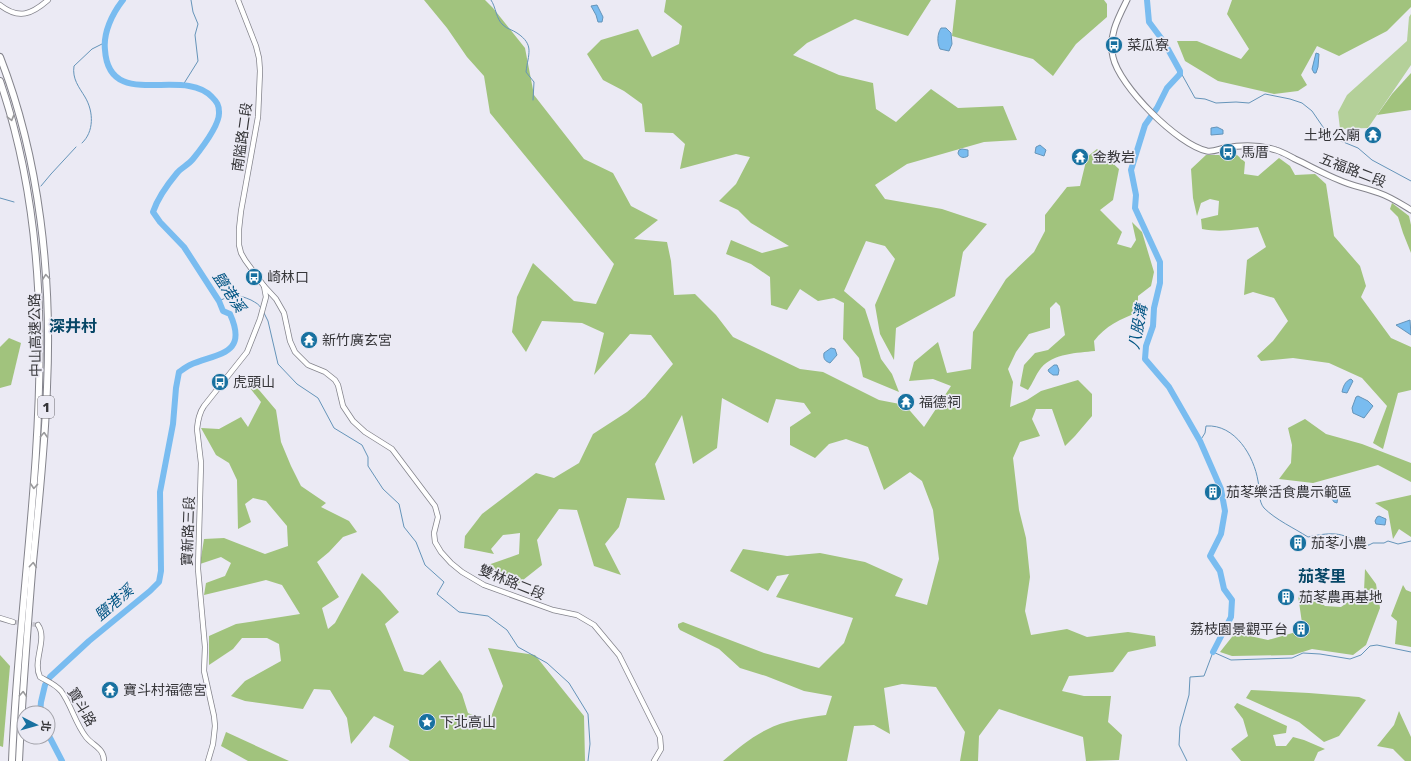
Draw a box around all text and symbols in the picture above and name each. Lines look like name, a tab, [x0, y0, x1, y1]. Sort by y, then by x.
bus stop icon: 菜瓜寮	[1104, 35, 1124, 55]
place label: 菜瓜寮	[1127, 37, 1169, 54]
street label: 南隘路二段	[229, 101, 256, 173]
one-way arrow	[6, 114, 15, 121]
temple icon: 土地公廟	[1363, 125, 1383, 145]
place label: 土地公廟	[1304, 127, 1360, 144]
bus stop icon: 馬厝	[1218, 142, 1238, 162]
place label: 馬厝	[1241, 144, 1269, 161]
temple icon: 金教岩	[1070, 147, 1090, 167]
place label: 金教岩	[1093, 149, 1135, 166]
street label: 五福路二段	[1317, 150, 1389, 191]
bus stop icon: 崎林口	[244, 267, 264, 287]
water label: 鹽港溪	[209, 268, 250, 317]
place label: 崎林口	[267, 269, 309, 286]
one-way arrow	[41, 274, 50, 280]
street label: 中山高速公路	[26, 293, 45, 377]
water label: 八股溝	[1125, 301, 1152, 351]
district label: 深井村	[49, 317, 97, 336]
temple icon: 新竹廣玄宮	[299, 330, 319, 350]
place label: 新竹廣玄宮	[322, 332, 392, 349]
bus stop icon: 虎頭山	[210, 372, 230, 392]
place label: 虎頭山	[233, 374, 275, 391]
temple icon: 福德祠	[896, 392, 916, 412]
place label: 福德祠	[919, 394, 961, 411]
road number: 1	[38, 396, 54, 418]
one-way arrow	[40, 432, 49, 438]
building icon: 茄苳樂活食農示範區	[1203, 482, 1223, 502]
one-way arrow	[29, 483, 38, 489]
place label: 茄苳樂活食農示範區	[1226, 484, 1352, 501]
street label: 寶新路三段	[179, 496, 198, 566]
building icon: 茄苳小農	[1288, 533, 1308, 553]
place label: 茄苳小農	[1311, 535, 1367, 552]
street label: 雙林路二段	[476, 561, 547, 603]
one-way arrow	[29, 562, 38, 568]
district label: 茄苳里	[1298, 567, 1346, 586]
water label: 鹽港溪	[91, 580, 138, 625]
building icon: 茄苳農再基地	[1276, 587, 1296, 607]
place label: 茄苳農再基地	[1299, 589, 1383, 606]
building icon: 荔枝園景觀平台	[1291, 619, 1311, 639]
place label: 荔枝園景觀平台	[1190, 621, 1288, 638]
temple icon: 寶斗村福德宮	[100, 680, 120, 700]
place label: 寶斗村福德宮	[123, 682, 207, 699]
street label: 寶斗路	[64, 685, 99, 730]
one-way arrow	[18, 691, 27, 697]
north arrow	[16, 705, 56, 745]
place icon: 下北高山	[417, 712, 437, 732]
place label: 下北高山	[440, 714, 496, 731]
text: 北	[38, 720, 52, 732]

